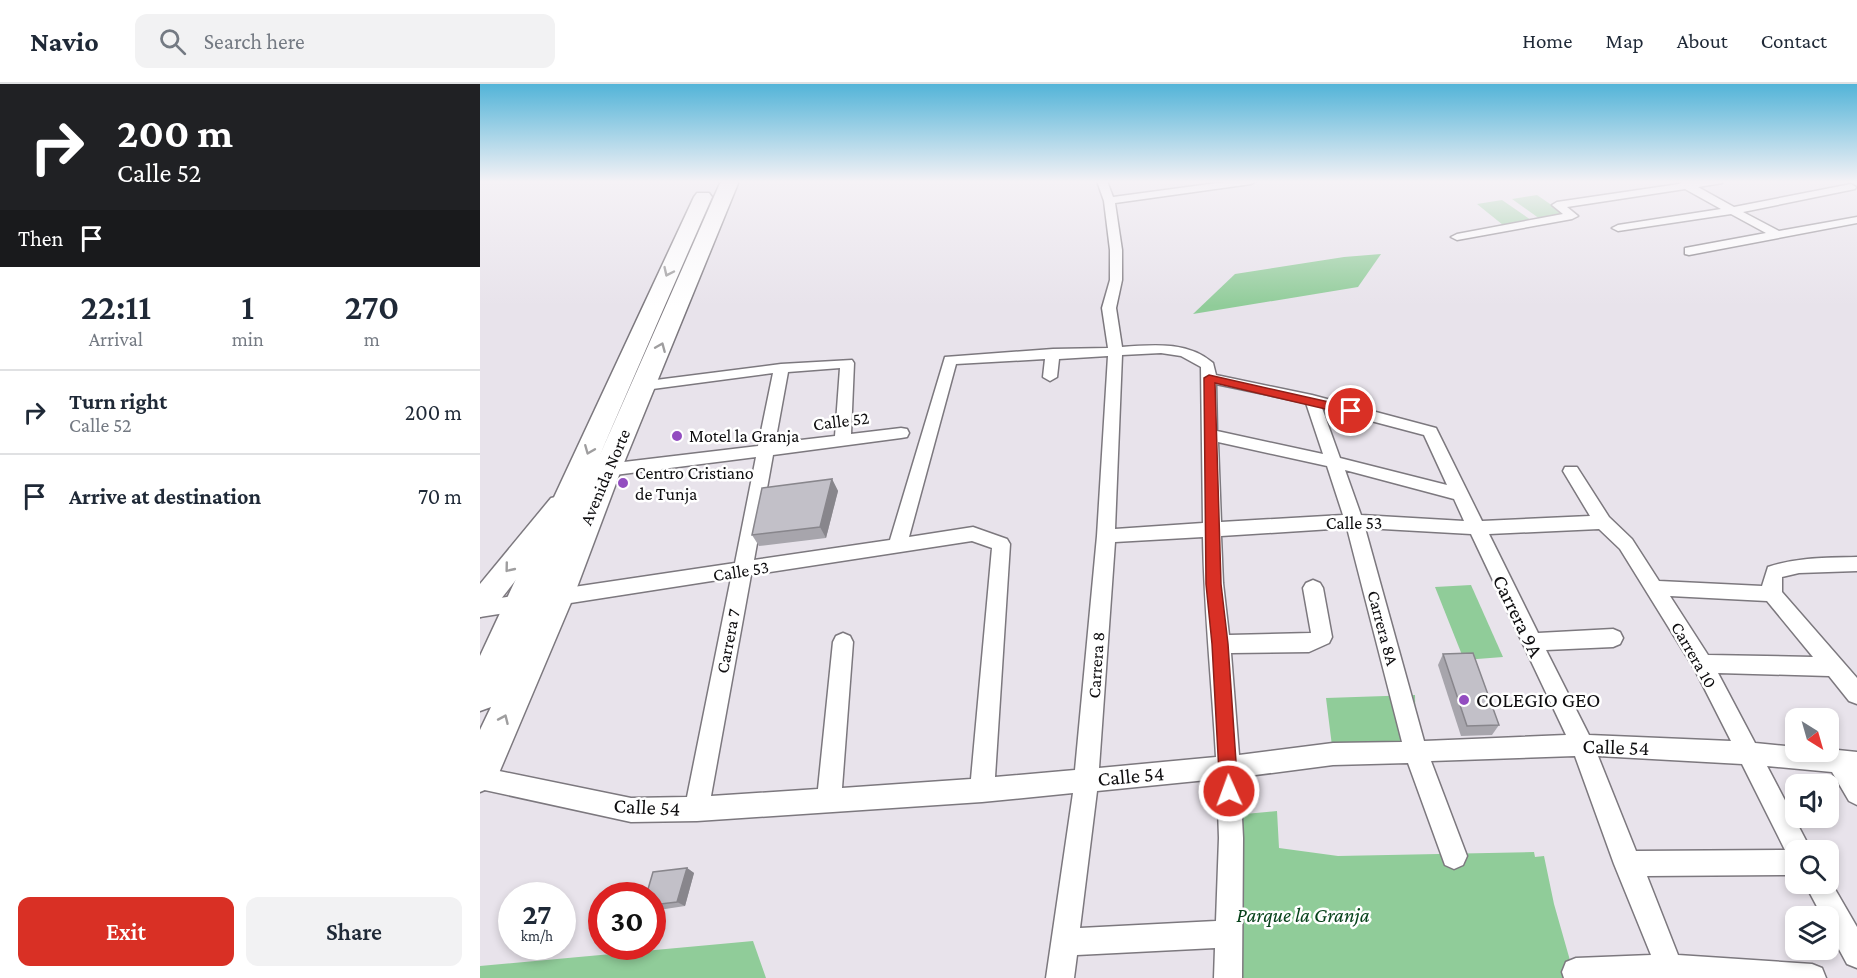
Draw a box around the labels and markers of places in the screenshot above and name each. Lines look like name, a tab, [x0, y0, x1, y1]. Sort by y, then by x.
pin	[1325, 385, 1376, 436]
place label: Motel la Granja	[689, 426, 799, 447]
marker: Motel la Granja	[670, 429, 684, 443]
place label: Centro Cristiano de Tunja	[635, 463, 754, 505]
marker: Centro Cristiano de Tunja	[616, 476, 630, 490]
place label: COLEGIO GEO	[1476, 688, 1600, 712]
marker: COLEGIO GEO	[1457, 693, 1471, 707]

